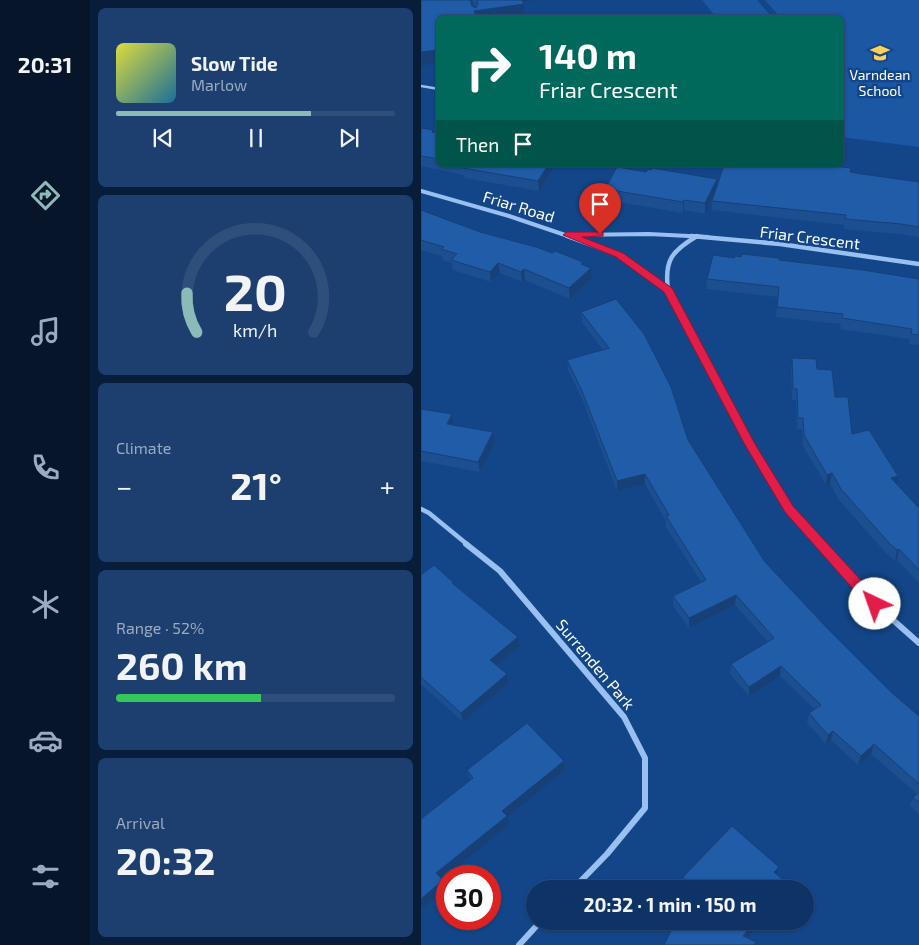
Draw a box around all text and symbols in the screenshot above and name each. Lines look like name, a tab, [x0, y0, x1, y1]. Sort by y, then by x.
text: 140 m	[539, 34, 637, 76]
icon: right	[456, 35, 521, 100]
school or university icon: Varndean School	[869, 42, 891, 64]
text: 20:31	[18, 51, 72, 77]
text: Slow Tide	[191, 52, 278, 75]
place label: Varndean School	[850, 66, 910, 99]
text: Marlow	[191, 75, 247, 94]
text: Friar Crescent	[539, 76, 678, 102]
icon: previous	[149, 124, 177, 152]
icon: pause	[242, 124, 270, 152]
icon: next	[335, 124, 363, 152]
icon: arrive	[509, 130, 537, 158]
text: Then	[456, 133, 499, 156]
icon: directions	[28, 178, 63, 213]
pin	[579, 183, 621, 234]
street label: Friar Road	[481, 186, 557, 226]
icon: arrive	[586, 190, 614, 218]
street label: Friar Crescent	[759, 221, 861, 253]
text: 20	[224, 259, 287, 321]
icon: music	[28, 314, 63, 349]
text: km/h	[233, 319, 278, 341]
text: Climate	[116, 438, 171, 457]
icon: phone	[28, 450, 63, 485]
text: 21°	[230, 462, 282, 508]
text: −	[116, 469, 132, 503]
text: +	[380, 469, 395, 503]
position arrow	[848, 577, 900, 629]
icon: climate	[28, 587, 63, 622]
street label: Surrenden Park	[553, 615, 639, 713]
text: Range · 52%	[116, 618, 204, 637]
text: 260 km	[116, 642, 247, 688]
icon: car	[28, 723, 63, 758]
text: Arrival	[116, 813, 165, 832]
text: 20:32	[116, 837, 215, 883]
icon: filters	[28, 859, 63, 894]
speed limit sign: 30	[436, 865, 501, 930]
text: 20:32 · 1 min · 150 m	[584, 893, 756, 916]

